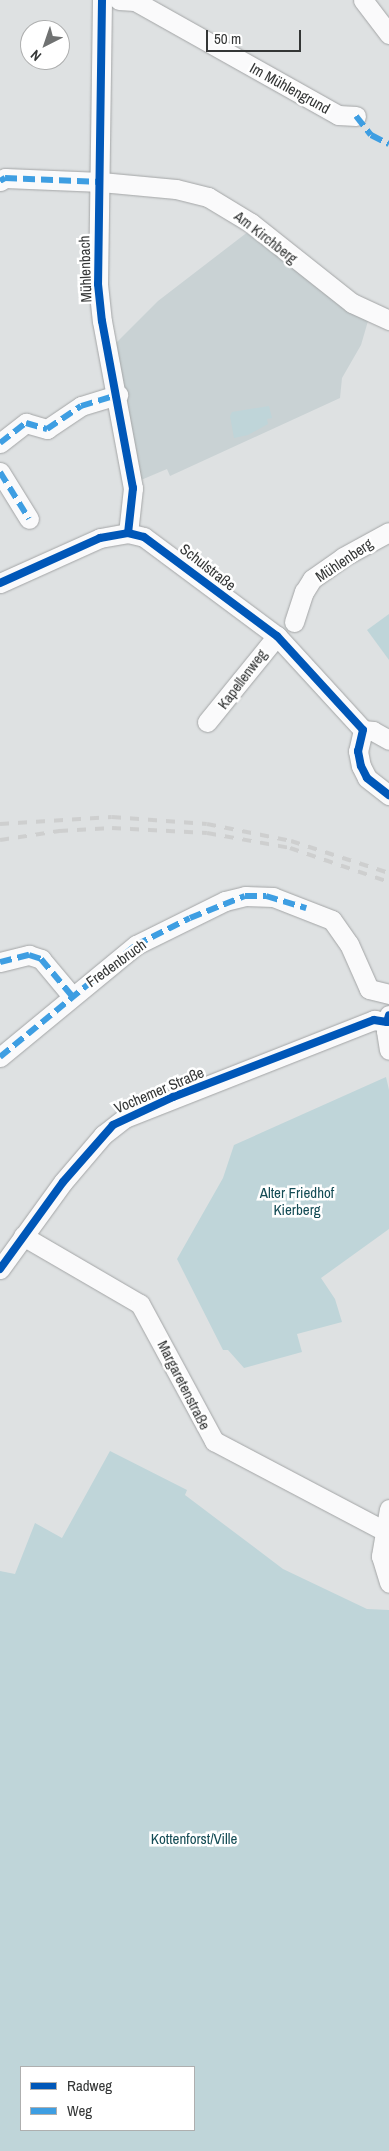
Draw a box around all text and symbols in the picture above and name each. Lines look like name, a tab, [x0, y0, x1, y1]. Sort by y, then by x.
north arrow	[20, 20, 70, 70]
scale bar	[209, 20, 304, 52]
text: 50 m	[214, 28, 241, 49]
text: N	[27, 46, 45, 65]
street label: Im Mühlengrund	[247, 59, 333, 117]
street label: Am Kirchberg	[231, 207, 301, 267]
street label: Mühlenbach	[75, 235, 95, 303]
street label: Mühlenberg	[312, 534, 376, 586]
street label: Schulstraße	[177, 540, 239, 594]
street label: Kapellenweg	[214, 645, 270, 713]
street label: Fredenbruch	[83, 935, 149, 991]
street label: Vochemer Straße	[111, 1063, 207, 1117]
park label: Alter Friedhof Kierberg	[260, 1183, 334, 1218]
street label: Margaretenstraße	[154, 1337, 214, 1433]
park label: Kottenforst/Ville	[151, 1830, 237, 1848]
legend	[20, 2066, 195, 2131]
text: Radweg	[67, 2075, 112, 2096]
text: Weg	[67, 2100, 92, 2121]

